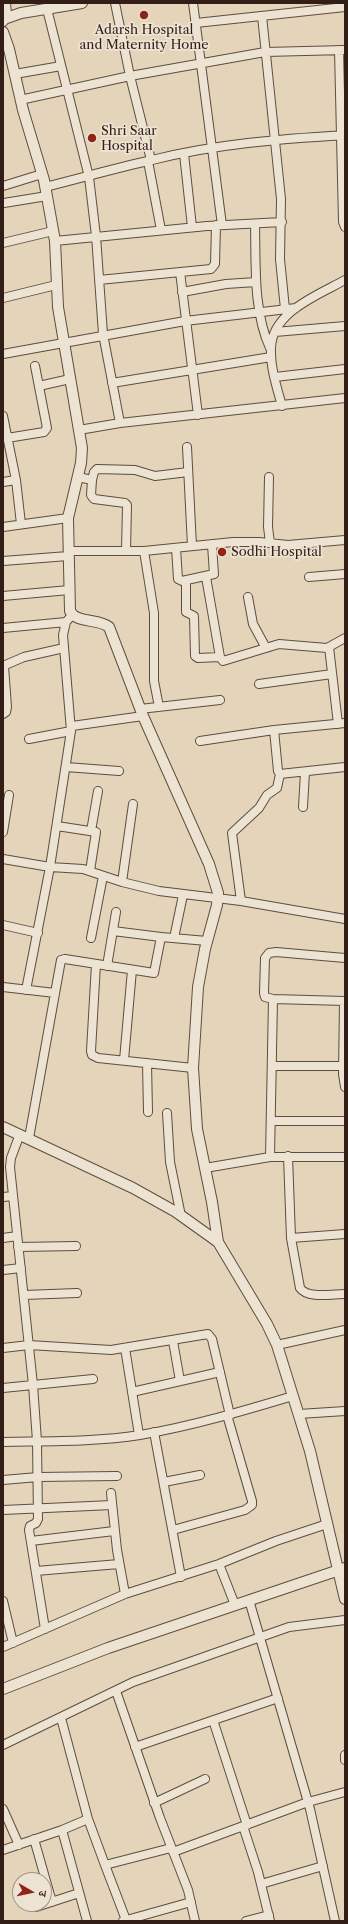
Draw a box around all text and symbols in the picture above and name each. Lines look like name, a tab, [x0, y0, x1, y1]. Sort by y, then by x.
marker: Adarsh Hospital and Maternity Home	[138, 9, 150, 21]
place label: Adarsh Hospital and Maternity Home	[79, 22, 209, 53]
place label: Shri Saar Hospital	[101, 123, 157, 154]
marker: Shri Saar Hospital	[86, 132, 98, 144]
place label: Sodhi Hospital	[231, 544, 322, 560]
marker: Sodhi Hospital	[216, 546, 228, 558]
north arrow	[12, 1872, 52, 1912]
text: उ	[36, 1890, 50, 1898]

